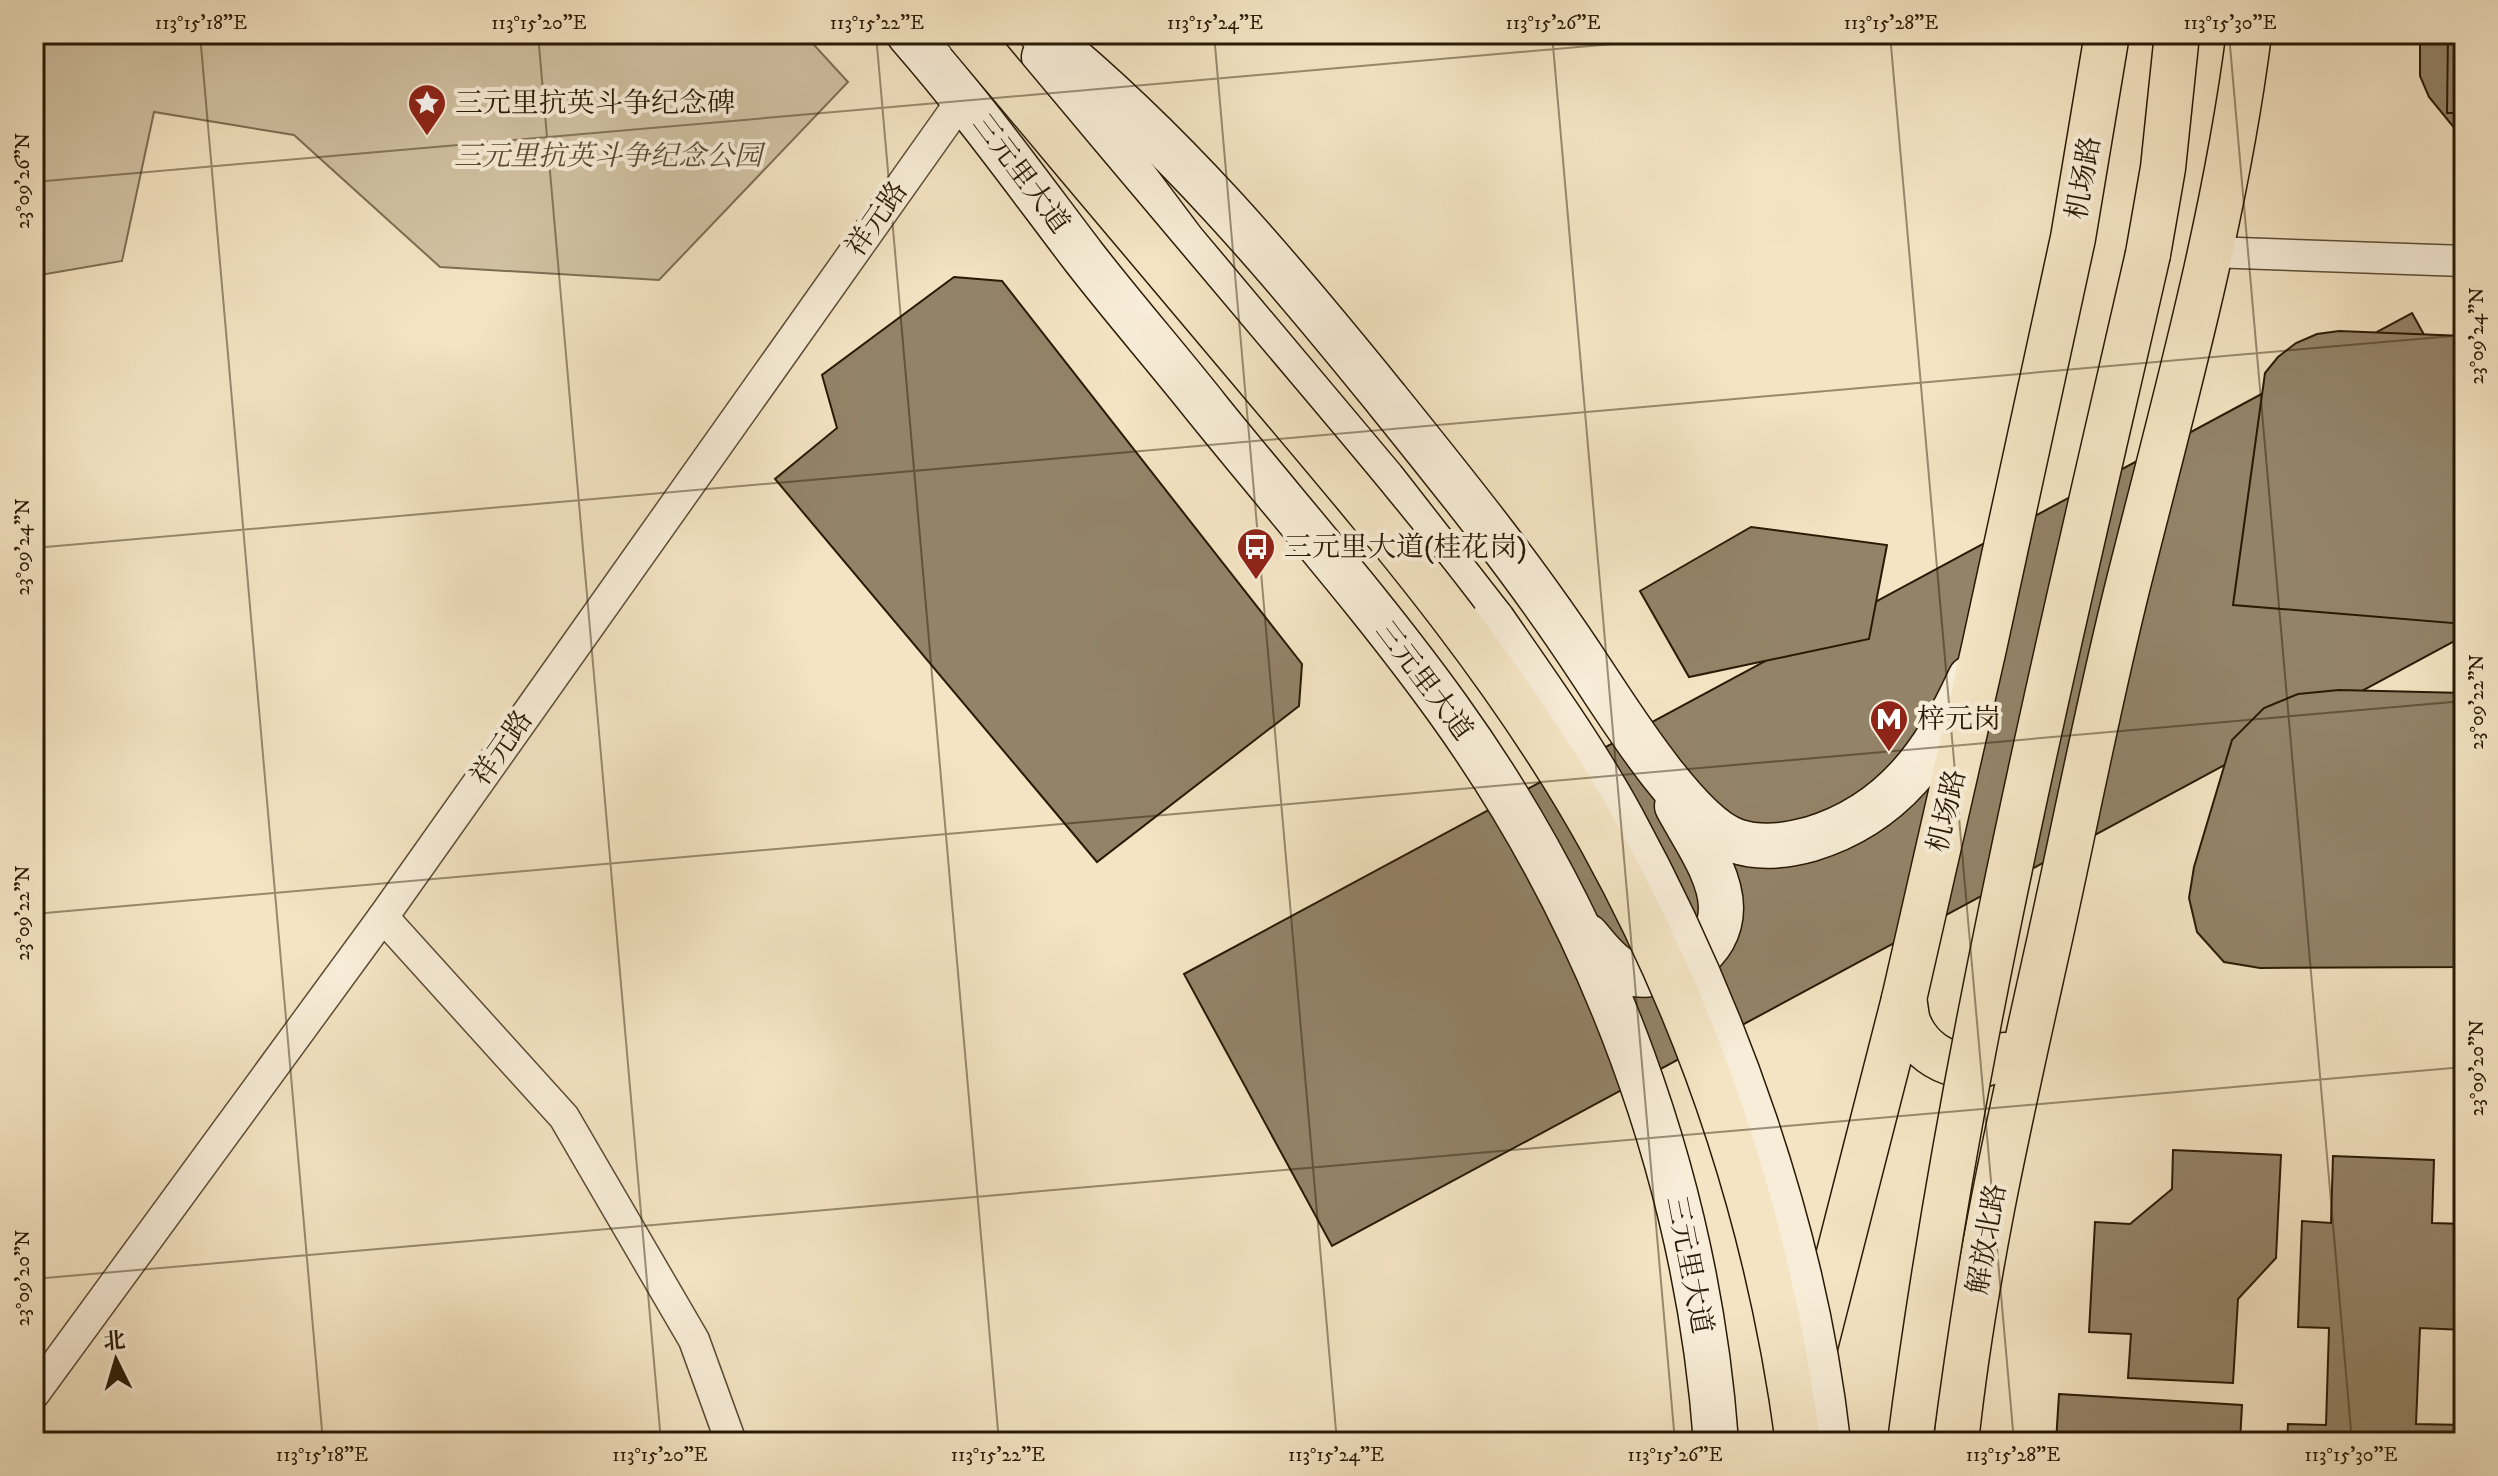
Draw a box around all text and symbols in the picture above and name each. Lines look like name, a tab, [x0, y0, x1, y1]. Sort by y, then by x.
text: 113°15'18"E	[155, 11, 247, 36]
text: 113°15'20"E	[491, 11, 587, 36]
text: 113°15'22"E	[830, 11, 924, 36]
text: 113°15'24"E	[1167, 11, 1263, 36]
text: 113°15'26"E	[1505, 11, 1601, 36]
text: 113°15'28"E	[1844, 11, 1938, 36]
text: 113°15'30"E	[2183, 11, 2277, 36]
place icon: 三元里抗英斗争纪念碑	[406, 82, 448, 137]
place label: 三元里抗英斗争纪念碑	[455, 86, 735, 121]
street label: 三元里大道	[965, 108, 1077, 240]
text: 23°09'26"N	[11, 133, 36, 229]
street label: 机场路	[2059, 134, 2109, 222]
park label: 三元里抗英斗争纪念公园	[454, 139, 766, 174]
street label: 祥元路	[839, 175, 915, 263]
text: 23°09'24"N	[2465, 287, 2490, 385]
text: 23°09'24"N	[11, 498, 36, 596]
bus stop icon: 三元里大道(桂花岗)	[1235, 526, 1277, 581]
place label: 三元里大道(桂花岗)	[1284, 530, 1527, 565]
street label: 三元里大道	[1368, 615, 1480, 747]
text: 23°09'22"N	[2465, 654, 2490, 750]
metro station icon: 梓元岗	[1868, 698, 1910, 753]
place label: 梓元岗	[1917, 702, 2001, 737]
street label: 祥元路	[464, 704, 540, 792]
street label: 机场路	[1920, 766, 1974, 856]
text: 23°09'22"N	[11, 865, 36, 961]
text: 23°09'20"N	[2465, 1020, 2490, 1116]
street label: 解放北路	[1960, 1181, 2014, 1297]
street label: 三元里大道	[1658, 1193, 1720, 1337]
text: 23°09'20"N	[11, 1230, 36, 1326]
north arrow	[76, 1320, 156, 1400]
text: 北	[102, 1327, 127, 1356]
text: 113°15'18"E	[276, 1443, 368, 1468]
text: 113°15'20"E	[612, 1443, 708, 1468]
text: 113°15'22"E	[951, 1443, 1045, 1468]
text: 113°15'24"E	[1288, 1443, 1384, 1468]
text: 113°15'26"E	[1627, 1443, 1723, 1468]
text: 113°15'28"E	[1966, 1443, 2060, 1468]
text: 113°15'30"E	[2304, 1443, 2398, 1468]

